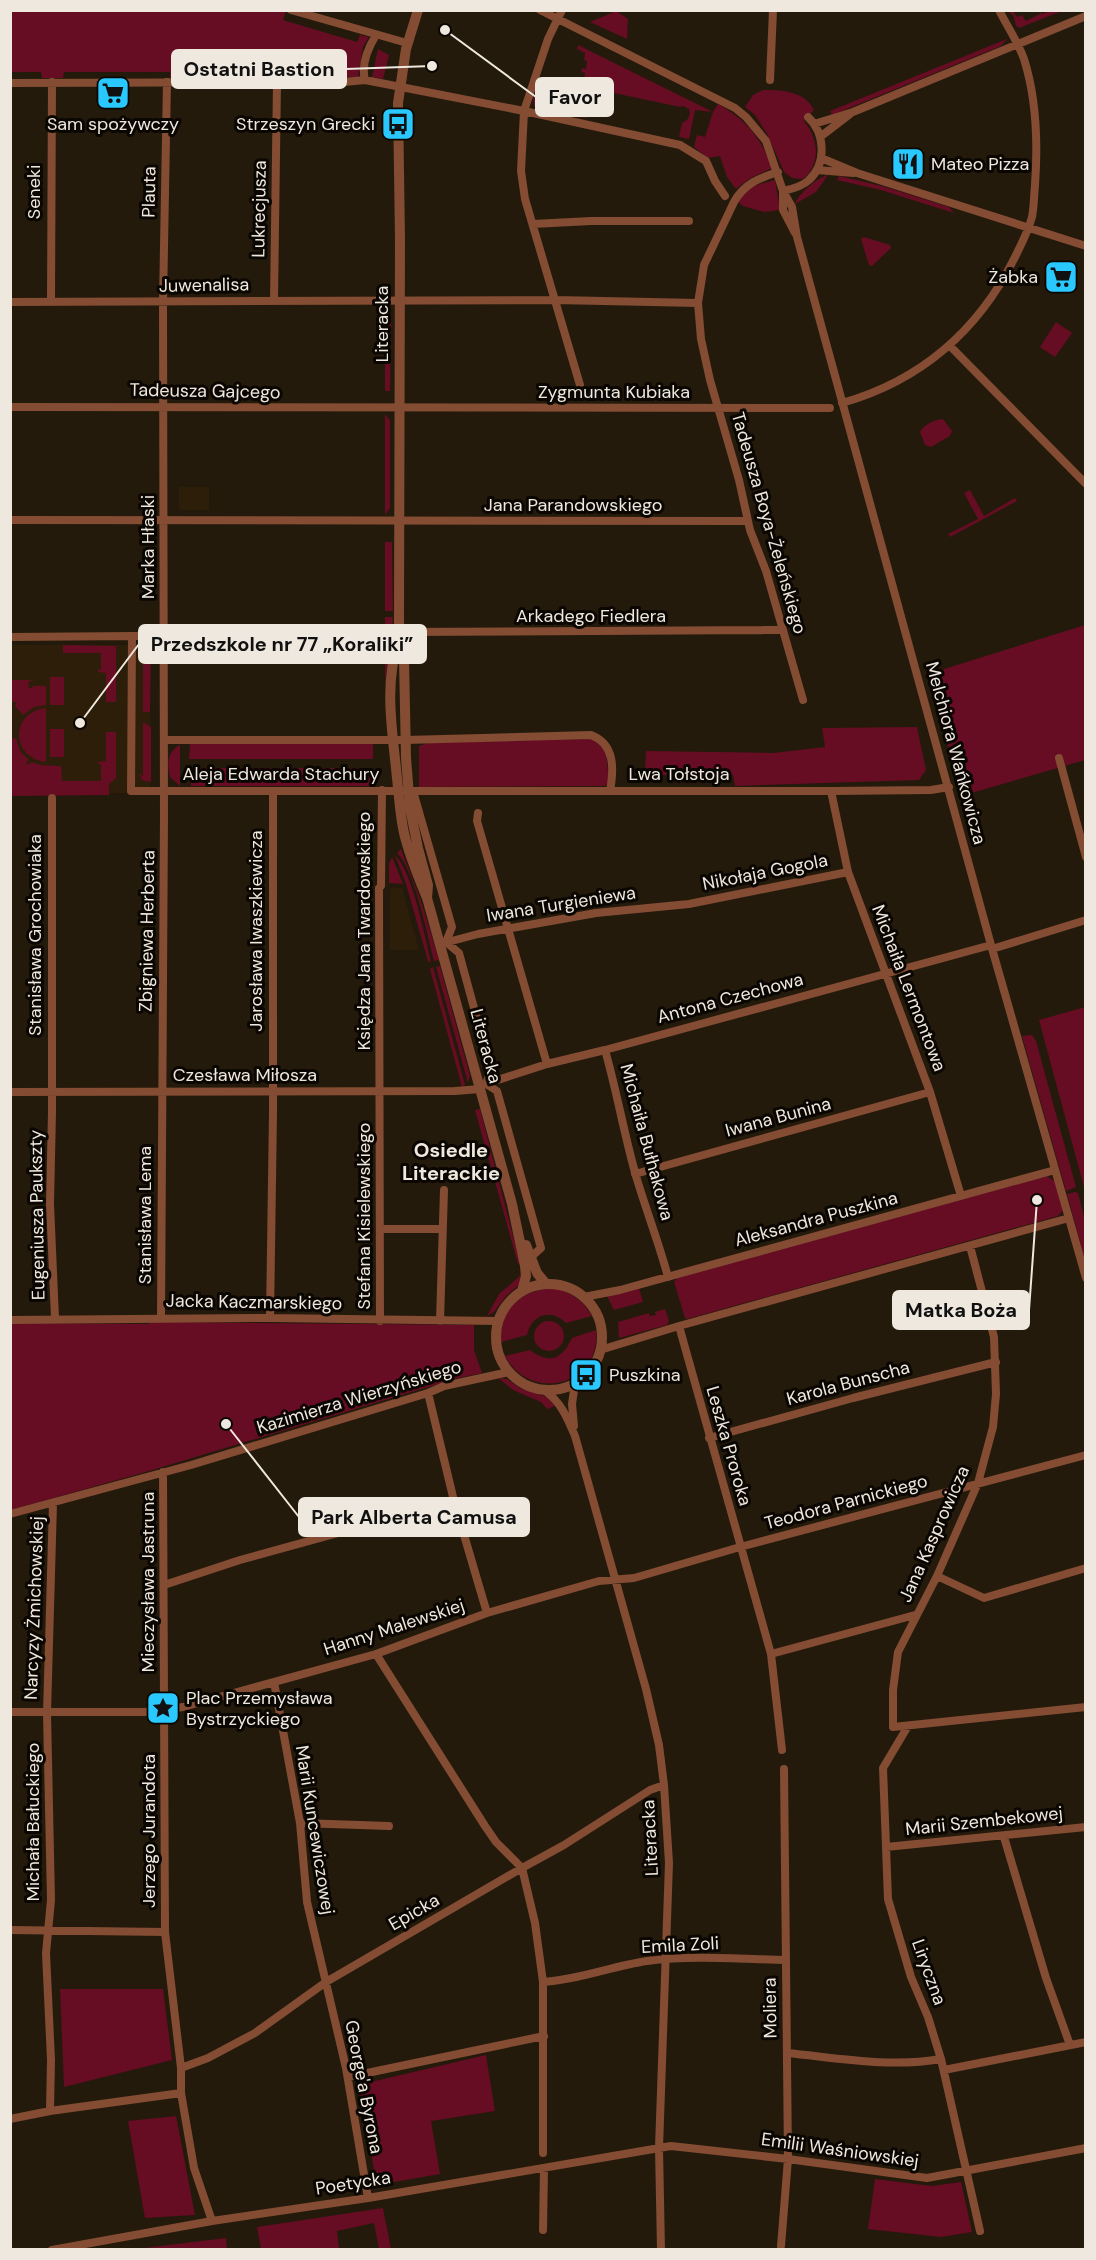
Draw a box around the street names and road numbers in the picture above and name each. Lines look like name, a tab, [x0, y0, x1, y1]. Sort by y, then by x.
street label: Lukrecjusza	[246, 160, 272, 258]
street label: Seneki	[22, 165, 46, 219]
street label: Plauta	[137, 166, 161, 218]
street label: Juwenalisa	[159, 272, 249, 298]
street label: Literacka	[370, 286, 394, 362]
street label: Tadeusza Gajcego	[129, 378, 281, 404]
street label: Zygmunta Kubiaka	[538, 380, 690, 404]
street label: Tadeusza Boya-Żeleńskiego	[726, 409, 812, 637]
street label: Jana Parandowskiego	[484, 493, 662, 517]
street label: Marka Hłaski	[136, 495, 160, 599]
street label: Arkadego Fiedlera	[516, 604, 666, 628]
street label: Melchiora Wańkowicza	[920, 659, 992, 847]
street label: Aleja Edwarda Stachury	[183, 762, 379, 786]
street label: Lwa Tołstoja	[629, 762, 729, 786]
street label: Księdza Jana Twardowskiego	[352, 812, 376, 1050]
street label: Jarosława Iwaszkiewicza	[244, 830, 268, 1032]
street label: Stanisława Grochowiaka	[23, 834, 47, 1036]
street label: Nikołaja Gogola	[700, 848, 830, 896]
street label: Zbigniewa Herberta	[134, 850, 160, 1012]
street label: Iwana Turgieniewa	[485, 880, 637, 928]
street label: Michaiła Lermontowa	[866, 901, 952, 1075]
street label: Antona Czechowa	[654, 967, 806, 1029]
street label: Literacka	[465, 1006, 507, 1086]
street label: Michaiła Bułhakowa	[615, 1061, 679, 1223]
street label: Czesława Miłosza	[173, 1063, 317, 1087]
street label: Iwana Bunina	[723, 1091, 833, 1143]
street label: Stefana Kisielewskiego	[352, 1123, 376, 1309]
street label: Eugeniusza Paukszty	[24, 1130, 50, 1300]
street label: Stanisława Lema	[133, 1146, 157, 1284]
street label: Aleksandra Puszkina	[732, 1186, 900, 1252]
street label: Jacka Kaczmarskiego	[166, 1288, 342, 1316]
street label: Kazimierza Wierzyńskiego	[254, 1354, 464, 1440]
street label: Karola Bunscha	[784, 1355, 912, 1411]
street label: Leszka Proroka	[700, 1383, 758, 1509]
street label: Jana Kasprowicza	[893, 1462, 975, 1606]
street label: Teodora Parnickiego	[762, 1469, 930, 1535]
street label: Mieczysława Jastruna	[136, 1492, 160, 1672]
street label: Narcyzy Żmichowskiej	[19, 1516, 49, 1700]
street label: Hanny Malewskiej	[320, 1593, 468, 1661]
street label: Michała Bałuckiego	[21, 1743, 45, 1901]
street label: Marii Kuncewiczowej	[290, 1744, 340, 1916]
street label: Jerzego Jurandota	[137, 1754, 161, 1908]
street label: Literacka	[636, 1799, 664, 1877]
street label: Marii Szembekowej	[904, 1801, 1064, 1841]
street label: Epicka	[384, 1888, 444, 1936]
street label: Emila Zoli	[640, 1931, 720, 1959]
street label: Liryczna	[906, 1936, 952, 2008]
street label: Moliera	[757, 1977, 783, 2039]
street label: George'a Byrona	[339, 2018, 389, 2156]
street label: Emilii Waśniowskiej	[760, 2127, 920, 2173]
street label: Poetycka	[314, 2165, 392, 2201]

